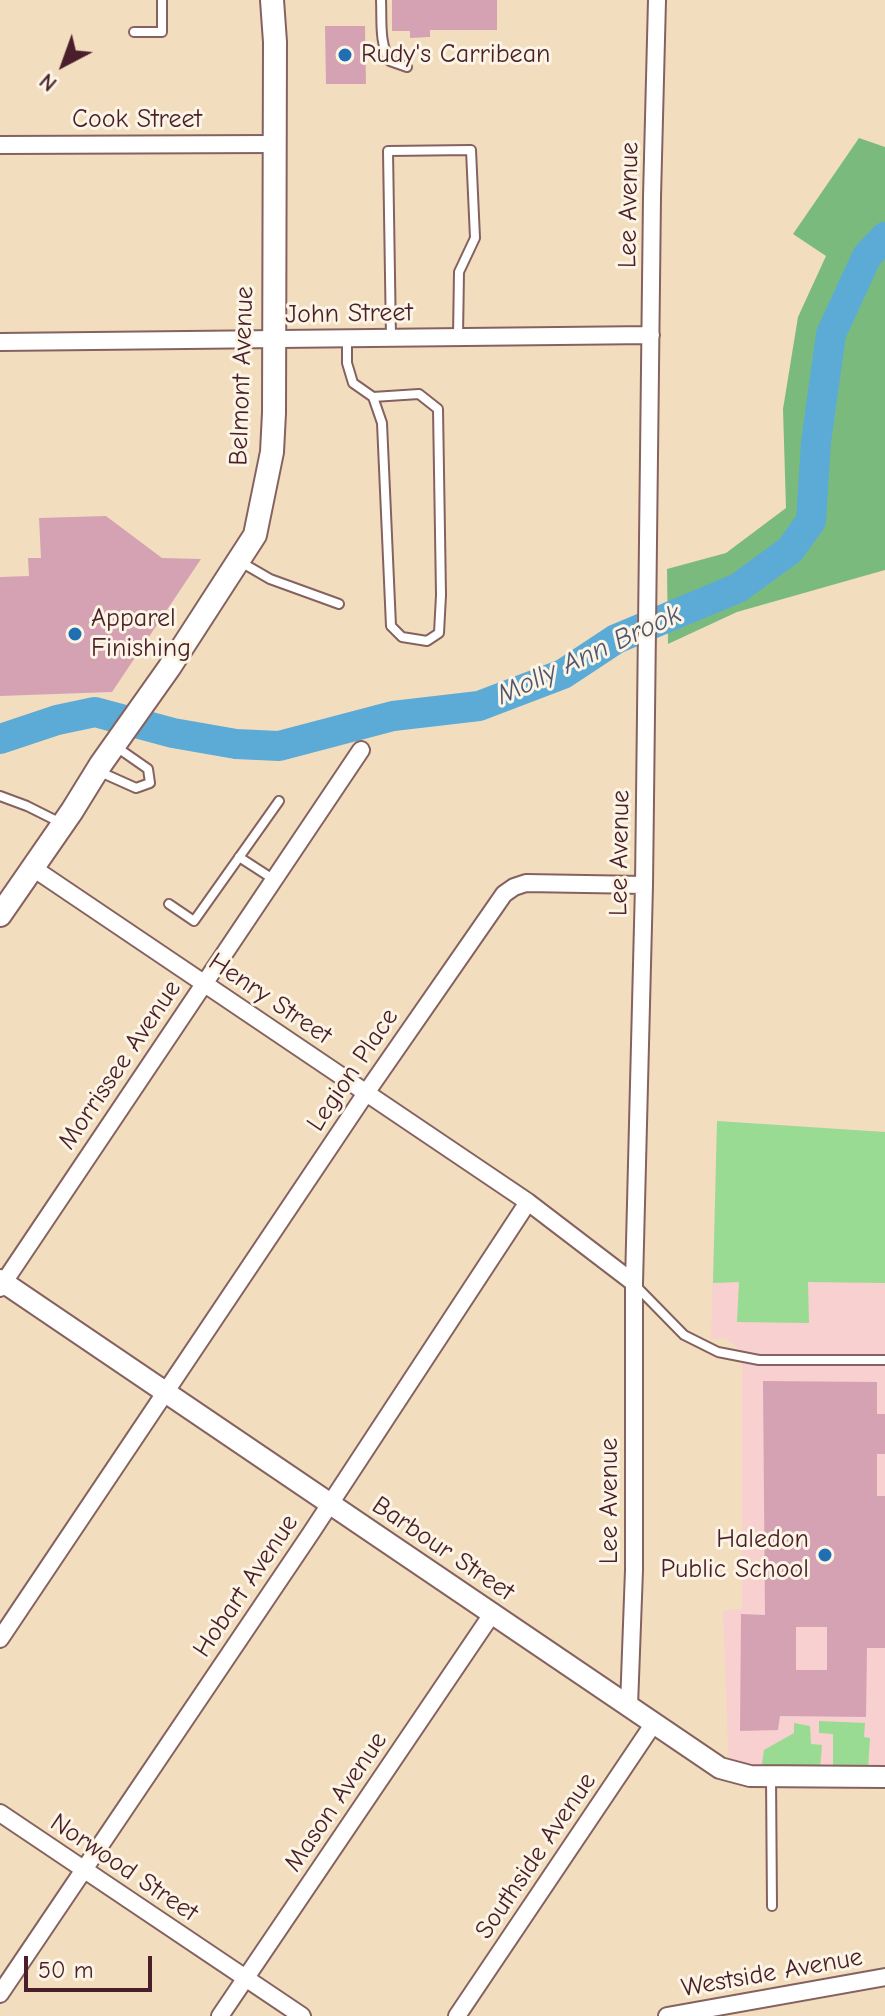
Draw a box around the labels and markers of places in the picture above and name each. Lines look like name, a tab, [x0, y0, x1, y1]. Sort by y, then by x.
place label: Rudy's Carribean	[361, 39, 550, 71]
marker: Rudy's Carribean	[336, 46, 354, 64]
place label: Apparel Finishing	[91, 603, 191, 664]
marker: Apparel Finishing	[66, 625, 84, 643]
place label: Haledon Public School	[660, 1524, 809, 1586]
marker: Haledon Public School	[816, 1546, 834, 1564]

